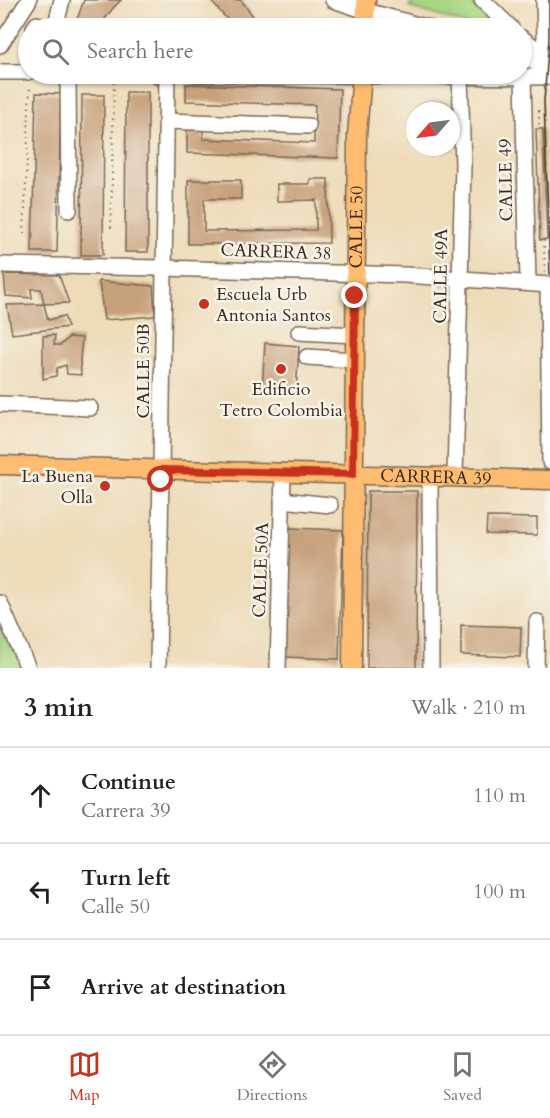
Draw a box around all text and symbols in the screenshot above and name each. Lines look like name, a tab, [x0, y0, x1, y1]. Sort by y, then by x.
search box	[18, 18, 532, 84]
icon: search	[39, 35, 72, 68]
text: Search here	[87, 36, 194, 66]
north arrow	[406, 102, 460, 156]
street label: CALLE 49	[493, 138, 519, 222]
street label: CALLE 50	[343, 186, 369, 269]
street label: CALLE 49A	[428, 228, 454, 324]
street label: CARRERA 38	[220, 238, 332, 266]
place label: Escuela Urb Antonia Santos	[216, 282, 331, 328]
route end	[341, 282, 367, 308]
marker: Escuela Urb Antonia Santos	[197, 297, 211, 311]
street label: CALLE 50B	[131, 324, 156, 418]
marker: Edificio Tetro Colombia	[274, 362, 288, 376]
place label: Edificio Tetro Colombia	[219, 377, 343, 423]
street label: CARRERA 39	[380, 463, 492, 491]
place label: La Buena Olla	[21, 464, 93, 510]
route start	[147, 466, 173, 492]
marker: La Buena Olla	[98, 479, 112, 493]
street label: CALLE 50A	[247, 522, 275, 618]
text: 3 min	[24, 690, 93, 725]
text: Walk · 210 m	[411, 694, 526, 721]
text: Continue	[81, 767, 176, 797]
icon: ahead	[24, 779, 57, 812]
text: 110 m	[473, 782, 526, 809]
text: Carrera 39	[81, 797, 170, 824]
text: Turn left	[81, 863, 170, 893]
icon: left	[24, 875, 57, 908]
text: 100 m	[473, 878, 526, 905]
text: Calle 50	[81, 893, 150, 920]
icon: arrive	[24, 971, 57, 1004]
text: Arrive at destination	[81, 972, 286, 1002]
tab: Map	[68, 1048, 101, 1106]
tab: Directions	[237, 1048, 307, 1106]
tab: Saved	[443, 1048, 482, 1106]

